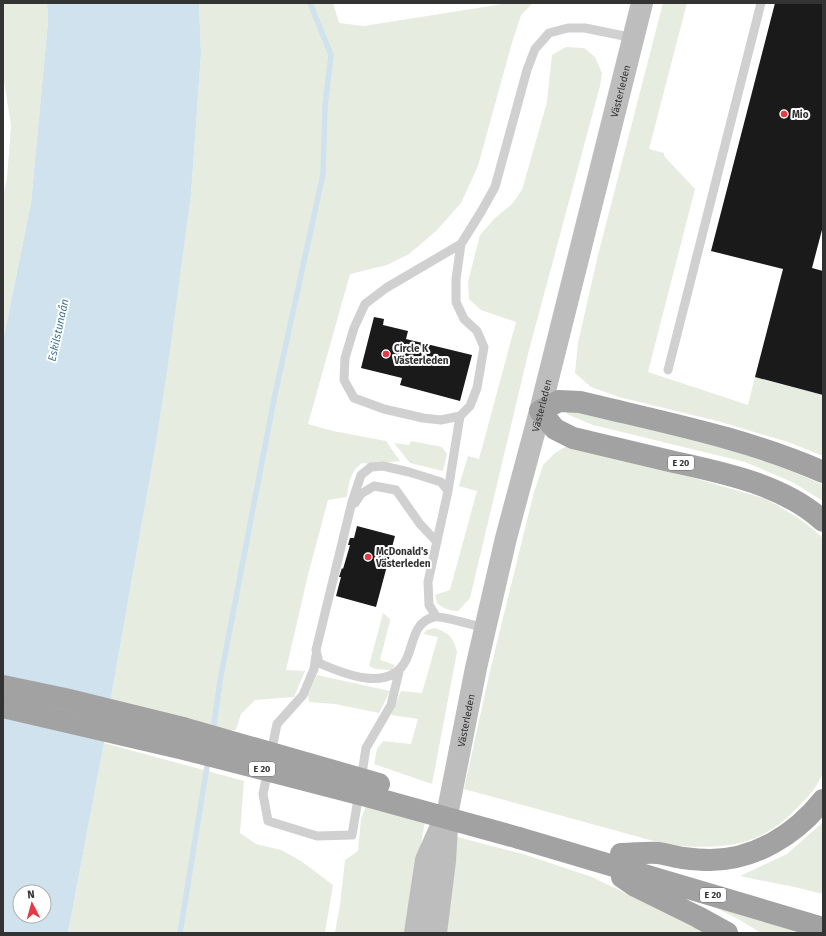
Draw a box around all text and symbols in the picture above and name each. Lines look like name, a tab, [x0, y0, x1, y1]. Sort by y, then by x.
street label: Västerleden	[609, 64, 633, 119]
marker: Mio	[779, 109, 789, 119]
place label: Mio	[792, 109, 809, 121]
water label: Eskilstunaån	[46, 298, 71, 363]
place label: Circle K Västerleden	[393, 343, 449, 367]
marker: Circle K Västerleden	[381, 349, 391, 359]
street label: Västerleden	[530, 378, 555, 433]
road number: E 20	[668, 456, 694, 470]
place label: McDonald's Västerleden	[375, 546, 431, 570]
marker: McDonald's Västerleden	[363, 552, 373, 562]
street label: Västerleden	[456, 693, 478, 748]
road number: E 20	[249, 762, 275, 776]
north arrow	[12, 884, 52, 924]
text: N	[27, 888, 35, 901]
road number: E 20	[700, 888, 726, 902]

